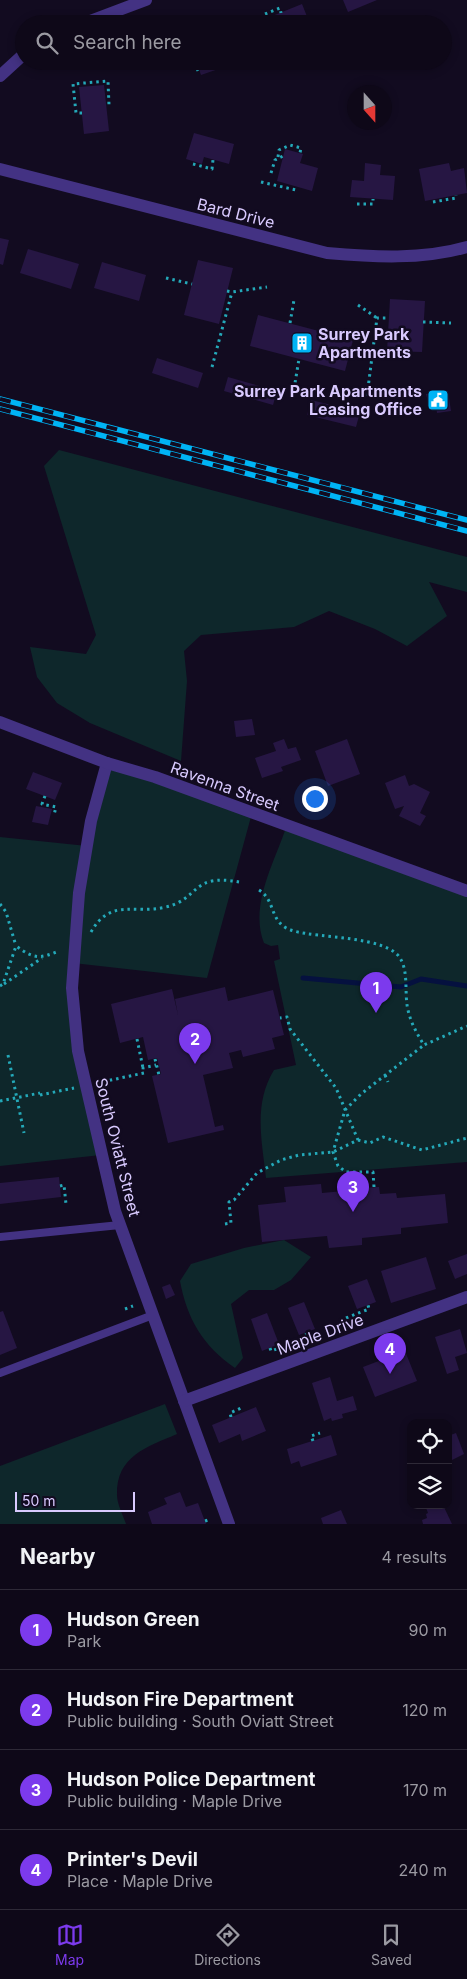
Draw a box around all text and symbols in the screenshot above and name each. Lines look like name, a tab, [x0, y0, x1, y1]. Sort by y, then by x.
search box	[15, 15, 452, 70]
icon: search	[33, 29, 61, 57]
text: Search here	[73, 31, 182, 54]
north arrow	[347, 85, 392, 130]
street label: Bard Drive	[195, 194, 277, 232]
place label: Surrey Park Apartments	[318, 324, 411, 362]
building icon: Surrey Park Apartments	[290, 331, 314, 355]
place label: Surrey Park Apartments Leasing Office	[234, 381, 422, 419]
public building icon: Surrey Park Apartments Leasing Office	[426, 388, 450, 412]
street label: Ravenna Street	[168, 757, 282, 815]
your location	[302, 786, 328, 812]
pin: 1	[360, 972, 392, 1013]
pin: 2	[179, 1023, 211, 1064]
street label: South Oviatt Street	[91, 1076, 145, 1218]
pin: 3	[337, 1171, 369, 1212]
street label: Maple Drive	[274, 1309, 366, 1359]
pin: 4	[374, 1333, 406, 1374]
map controls	[407, 1419, 452, 1509]
button: locate	[407, 1419, 452, 1464]
button: layers	[407, 1464, 452, 1509]
scale bar	[15, 1489, 135, 1512]
text: 50 m	[22, 1492, 56, 1509]
text: Nearby	[20, 1544, 95, 1569]
text: 4 results	[382, 1547, 447, 1567]
text: Hudson Green	[67, 1608, 200, 1631]
text: 1	[33, 1620, 39, 1640]
text: 90 m	[408, 1620, 447, 1640]
text: Park	[67, 1631, 101, 1651]
text: Hudson Fire Department	[67, 1688, 294, 1711]
text: 2	[31, 1700, 41, 1720]
text: 120 m	[402, 1700, 447, 1720]
text: Public building · South Oviatt Street	[67, 1711, 334, 1731]
text: Hudson Police Department	[67, 1768, 315, 1791]
text: 3	[31, 1780, 41, 1800]
text: 170 m	[403, 1780, 447, 1800]
text: Public building · Maple Drive	[67, 1791, 282, 1811]
text: Printer's Devil	[67, 1848, 198, 1871]
text: 4	[31, 1860, 41, 1880]
text: 240 m	[399, 1860, 447, 1880]
text: Place · Maple Drive	[67, 1871, 213, 1891]
tab: Map	[55, 1921, 84, 1968]
tab: Directions	[194, 1921, 261, 1968]
tab: Saved	[371, 1921, 412, 1968]

